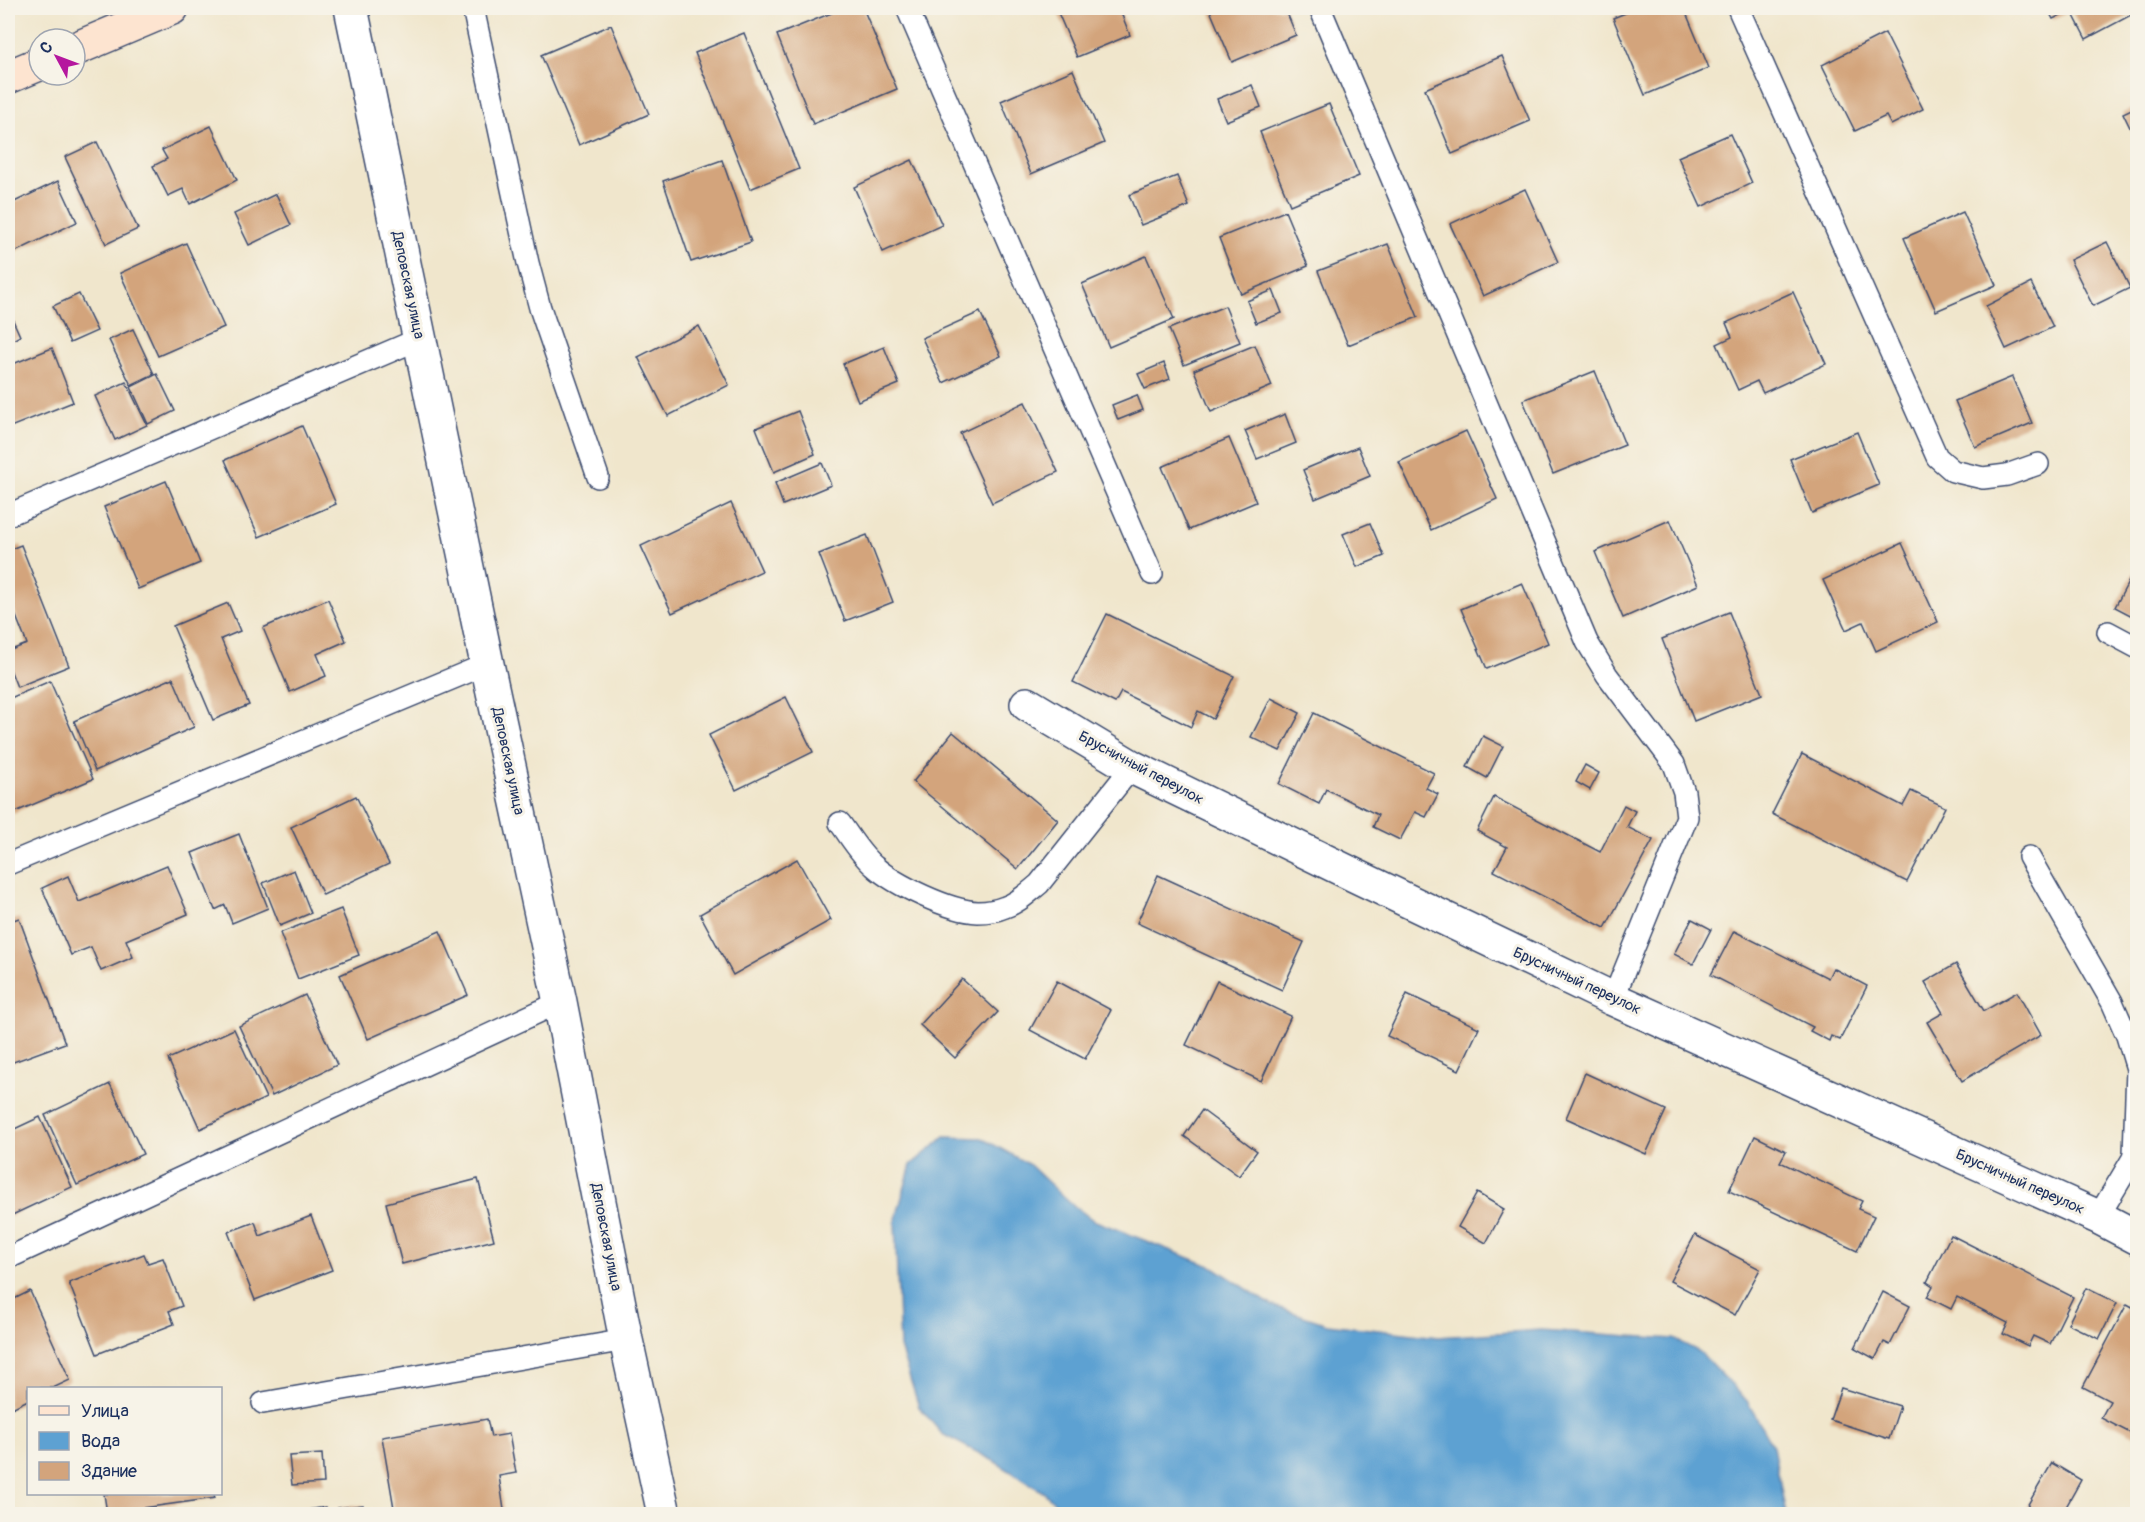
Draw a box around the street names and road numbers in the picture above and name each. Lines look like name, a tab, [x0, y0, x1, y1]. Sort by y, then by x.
street label: Деповская улица	[387, 229, 429, 341]
street label: Деповская улица	[487, 705, 529, 817]
street label: Брусничный переулок	[1075, 727, 1207, 809]
street label: Брусничный переулок	[1510, 943, 1644, 1019]
street label: Брусничный переулок	[1953, 1145, 2088, 1219]
street label: Деповская улица	[586, 1180, 626, 1293]

